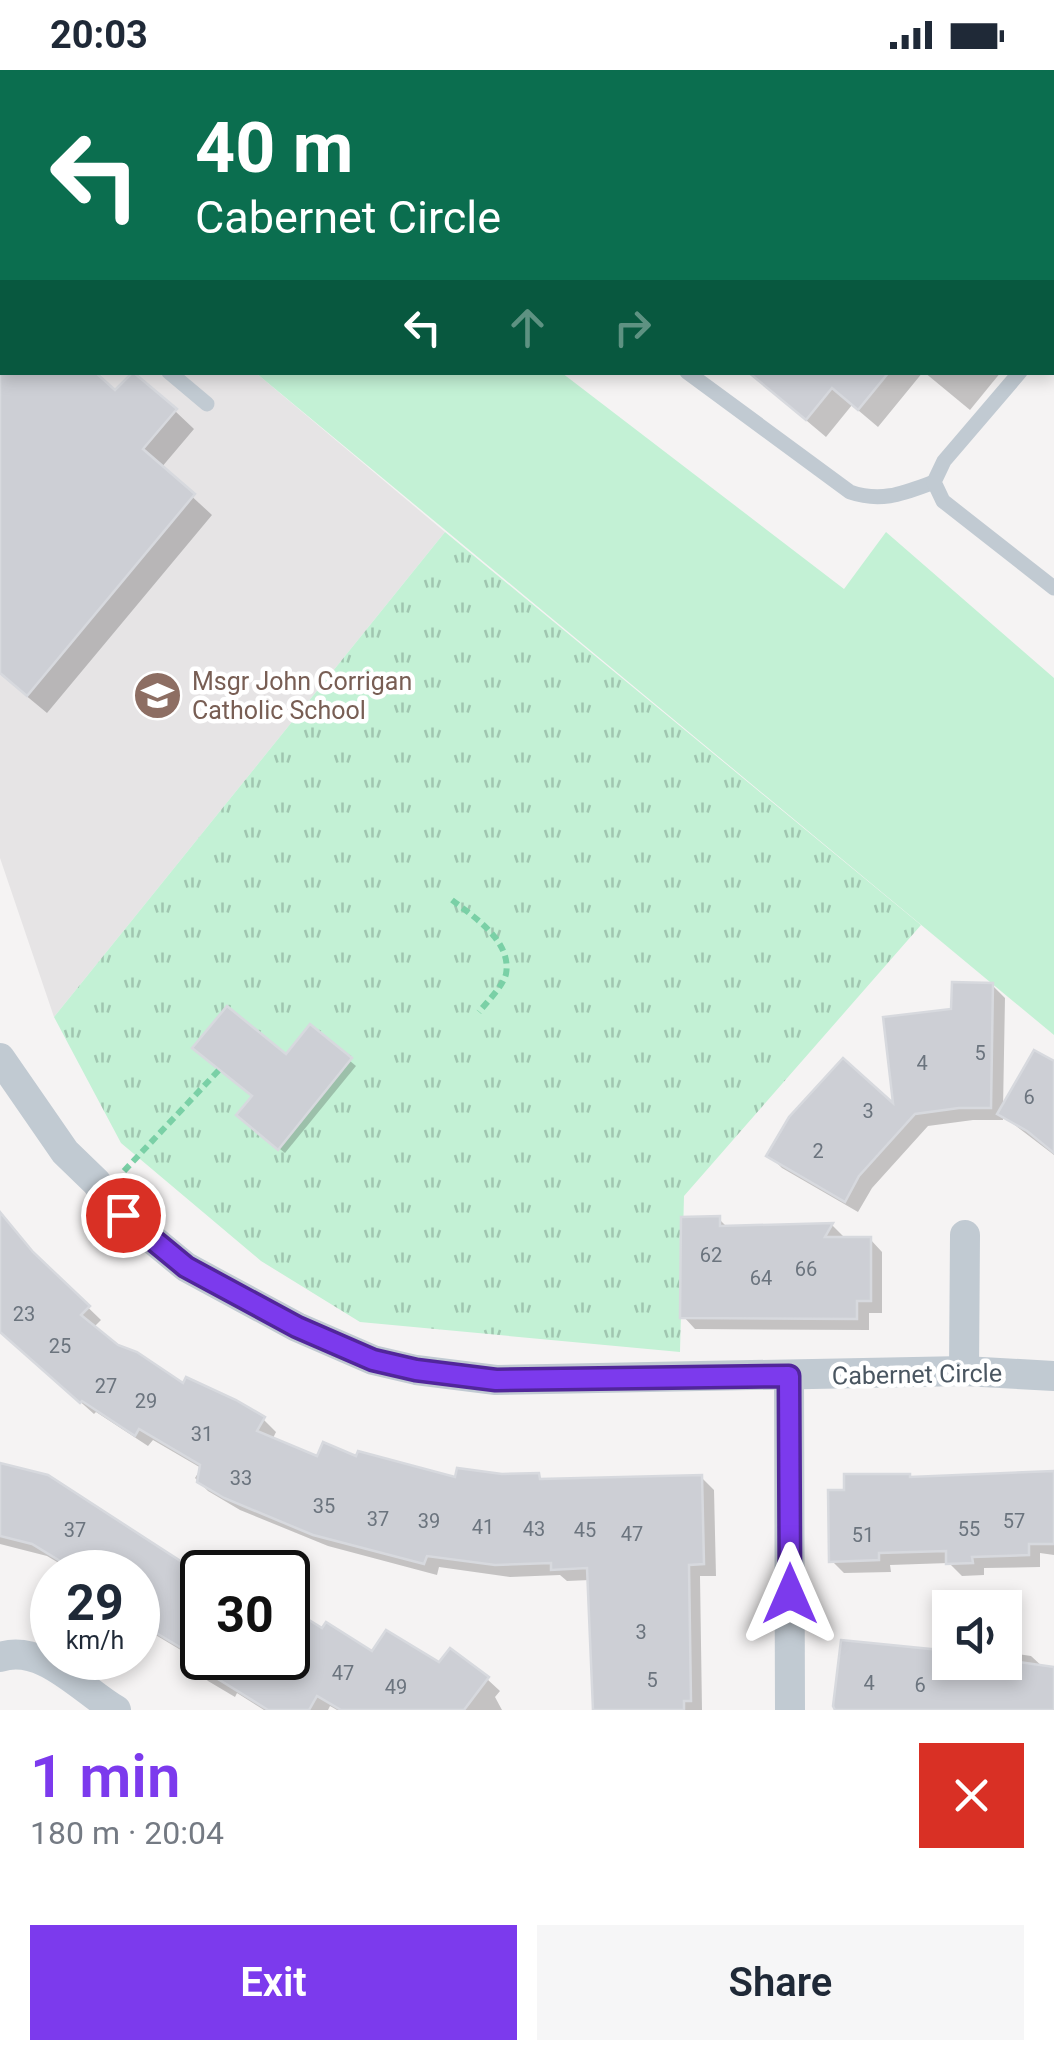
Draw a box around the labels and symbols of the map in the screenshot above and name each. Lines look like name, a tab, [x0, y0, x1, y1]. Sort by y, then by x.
place label: Msgr John Corrigan Catholic School	[192, 667, 412, 725]
school or university icon: Msgr John Corrigan Catholic School	[131, 669, 183, 721]
house number: 5	[974, 1041, 986, 1065]
house number: 4	[916, 1051, 928, 1075]
house number: 6	[1023, 1085, 1035, 1109]
house number: 3	[862, 1099, 874, 1123]
house number: 2	[812, 1139, 824, 1163]
pin	[81, 1173, 166, 1258]
house number: 62	[700, 1243, 722, 1267]
house number: 66	[795, 1257, 817, 1281]
house number: 64	[750, 1266, 772, 1290]
house number: 23	[13, 1302, 35, 1326]
house number: 25	[49, 1334, 71, 1358]
street label: Cabernet Circle	[832, 1359, 1002, 1390]
house number: 27	[95, 1374, 117, 1398]
house number: 29	[135, 1389, 157, 1413]
house number: 31	[191, 1422, 213, 1446]
house number: 33	[230, 1466, 252, 1490]
house number: 35	[313, 1494, 335, 1518]
house number: 37	[367, 1507, 389, 1531]
house number: 39	[418, 1509, 440, 1533]
house number: 57	[1003, 1509, 1025, 1533]
house number: 41	[472, 1515, 494, 1539]
house number: 43	[523, 1517, 545, 1541]
house number: 55	[958, 1517, 980, 1541]
house number: 37	[64, 1518, 86, 1542]
house number: 45	[574, 1518, 596, 1542]
house number: 47	[621, 1522, 643, 1546]
house number: 51	[852, 1523, 874, 1547]
position arrow	[738, 1542, 842, 1646]
speed limit sign: 30	[180, 1550, 310, 1680]
house number: 3	[635, 1620, 647, 1644]
house number: 47	[332, 1661, 354, 1685]
house number: 5	[646, 1668, 658, 1692]
house number: 4	[863, 1671, 875, 1695]
house number: 6	[914, 1673, 926, 1697]
house number: 49	[385, 1675, 407, 1699]

